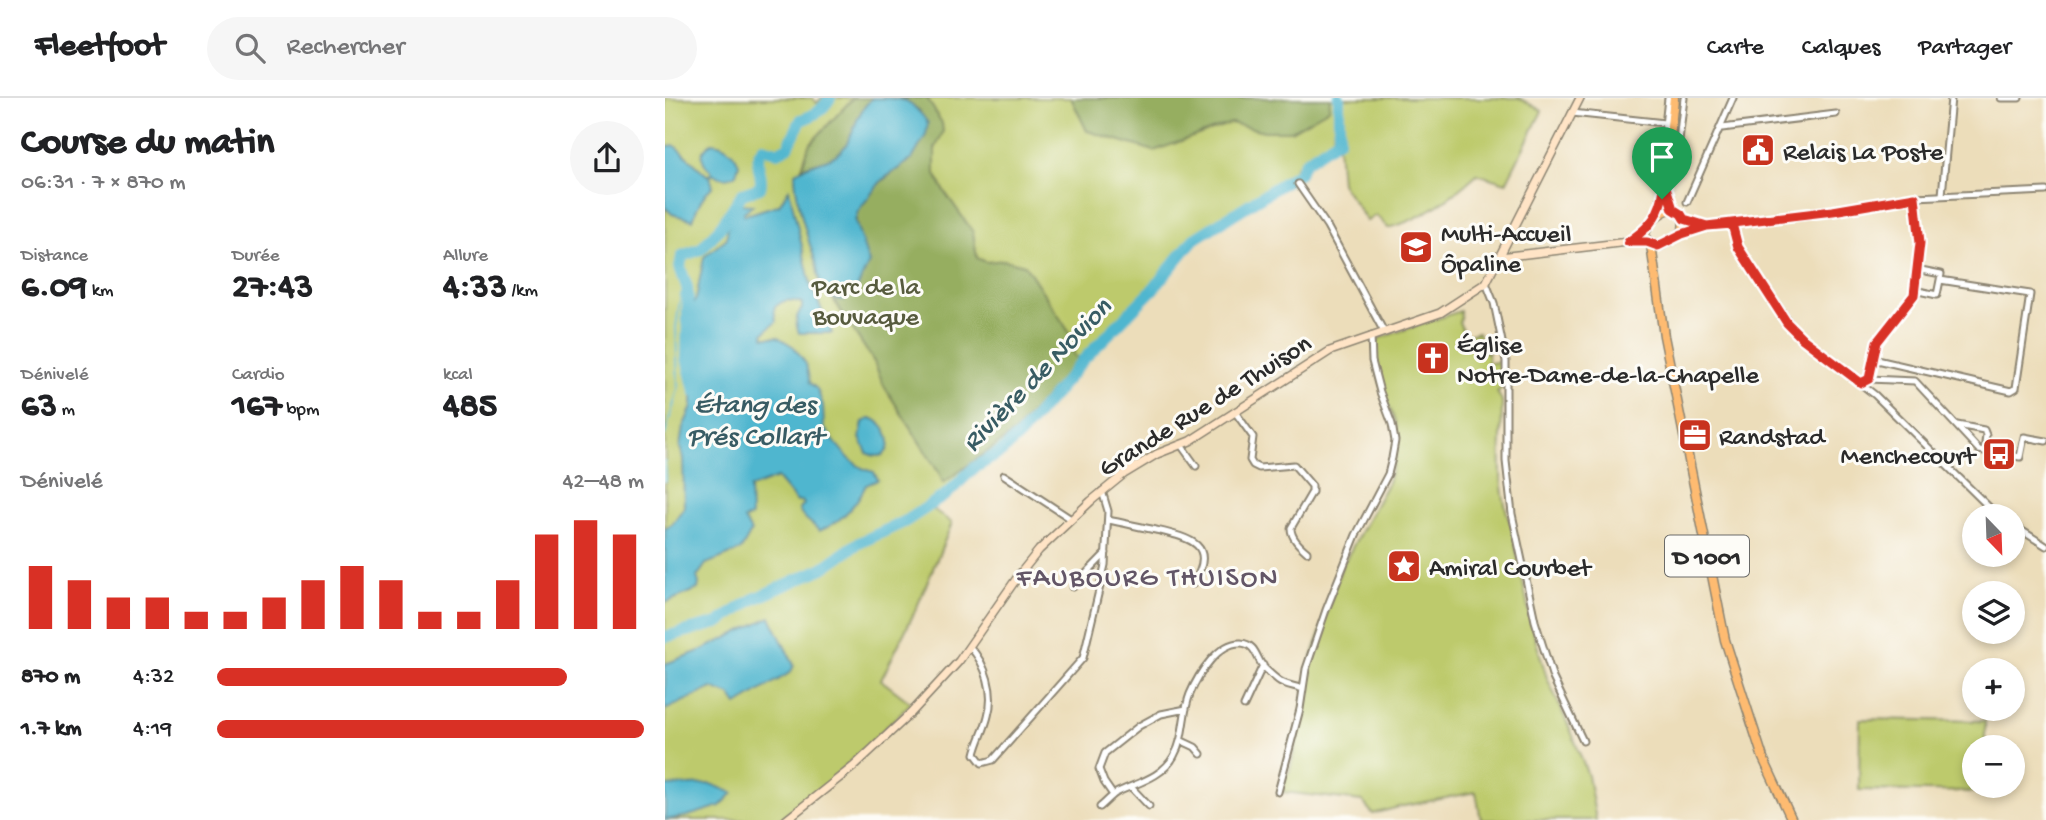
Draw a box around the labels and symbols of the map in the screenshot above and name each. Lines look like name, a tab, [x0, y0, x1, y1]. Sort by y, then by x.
pin	[1632, 127, 1692, 199]
public building icon: Relais La Poste	[1739, 131, 1777, 169]
place label: Relais La Poste	[1783, 139, 1944, 170]
place label: Multi-Accueil Ôpaline	[1441, 221, 1571, 282]
school or university icon: Multi-Accueil Ôpaline	[1397, 228, 1435, 266]
park label: Parc de la Bouvaque	[811, 274, 922, 335]
water label: Rivière de Novion	[957, 292, 1120, 460]
street label: Grande Rue de Thuison	[1094, 330, 1319, 486]
place label: Église Notre-Dame-de-la-Chapelle	[1457, 332, 1760, 393]
church icon: Église Notre-Dame-de-la-Chapelle	[1414, 339, 1452, 377]
water label: Étang des Prés Collart	[687, 390, 827, 455]
office icon: Randstad	[1676, 416, 1714, 454]
place label: Randstad	[1719, 424, 1826, 455]
bus stop icon: Menchecourt	[1980, 435, 2018, 473]
place label: Menchecourt	[1841, 443, 1977, 474]
north arrow	[1962, 504, 2025, 567]
road number: D 1001	[1665, 536, 1749, 576]
place icon: Amiral Courbet	[1385, 547, 1423, 585]
place label: Amiral Courbet	[1429, 555, 1593, 586]
district label: FAUBOURG THUISON	[1015, 563, 1280, 596]

